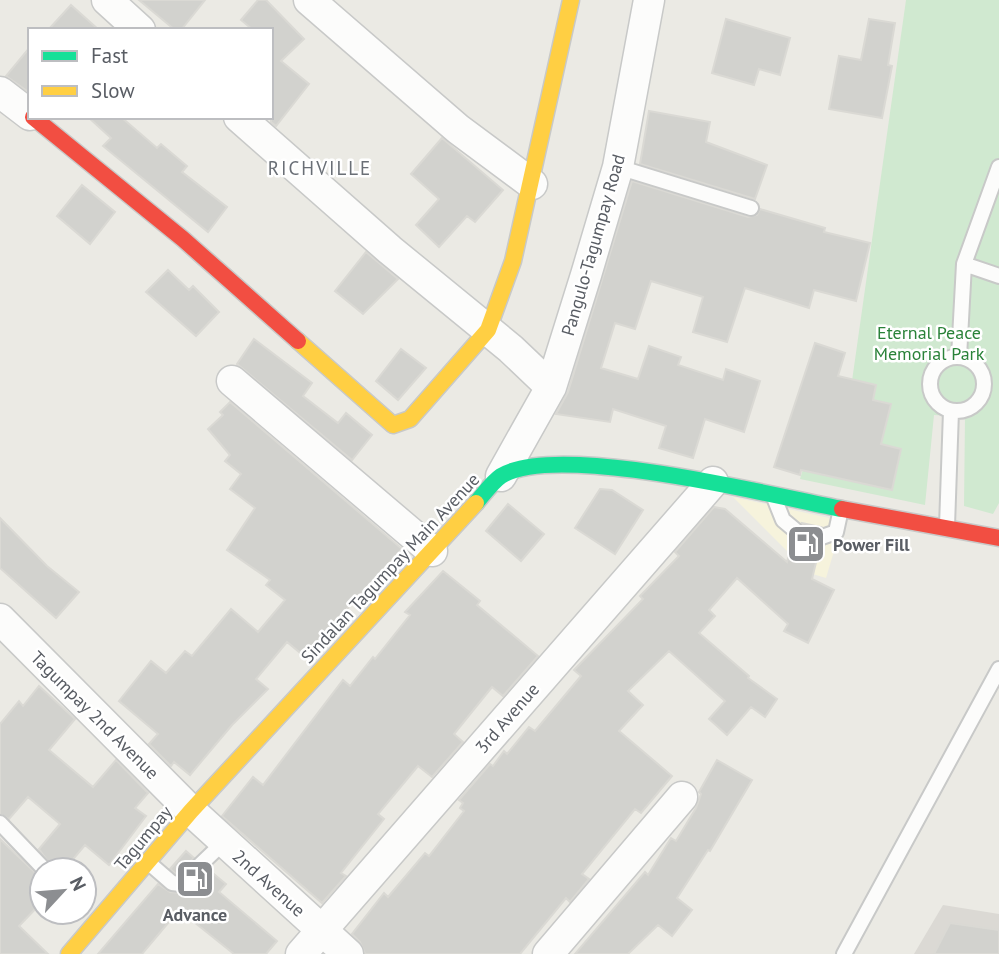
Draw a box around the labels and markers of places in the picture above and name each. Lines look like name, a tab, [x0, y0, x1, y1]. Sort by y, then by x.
fuel station icon: Power Fill	[785, 523, 827, 565]
place label: Power Fill	[833, 533, 910, 556]
fuel station icon: Advance	[174, 858, 216, 900]
place label: Advance	[163, 903, 227, 926]

